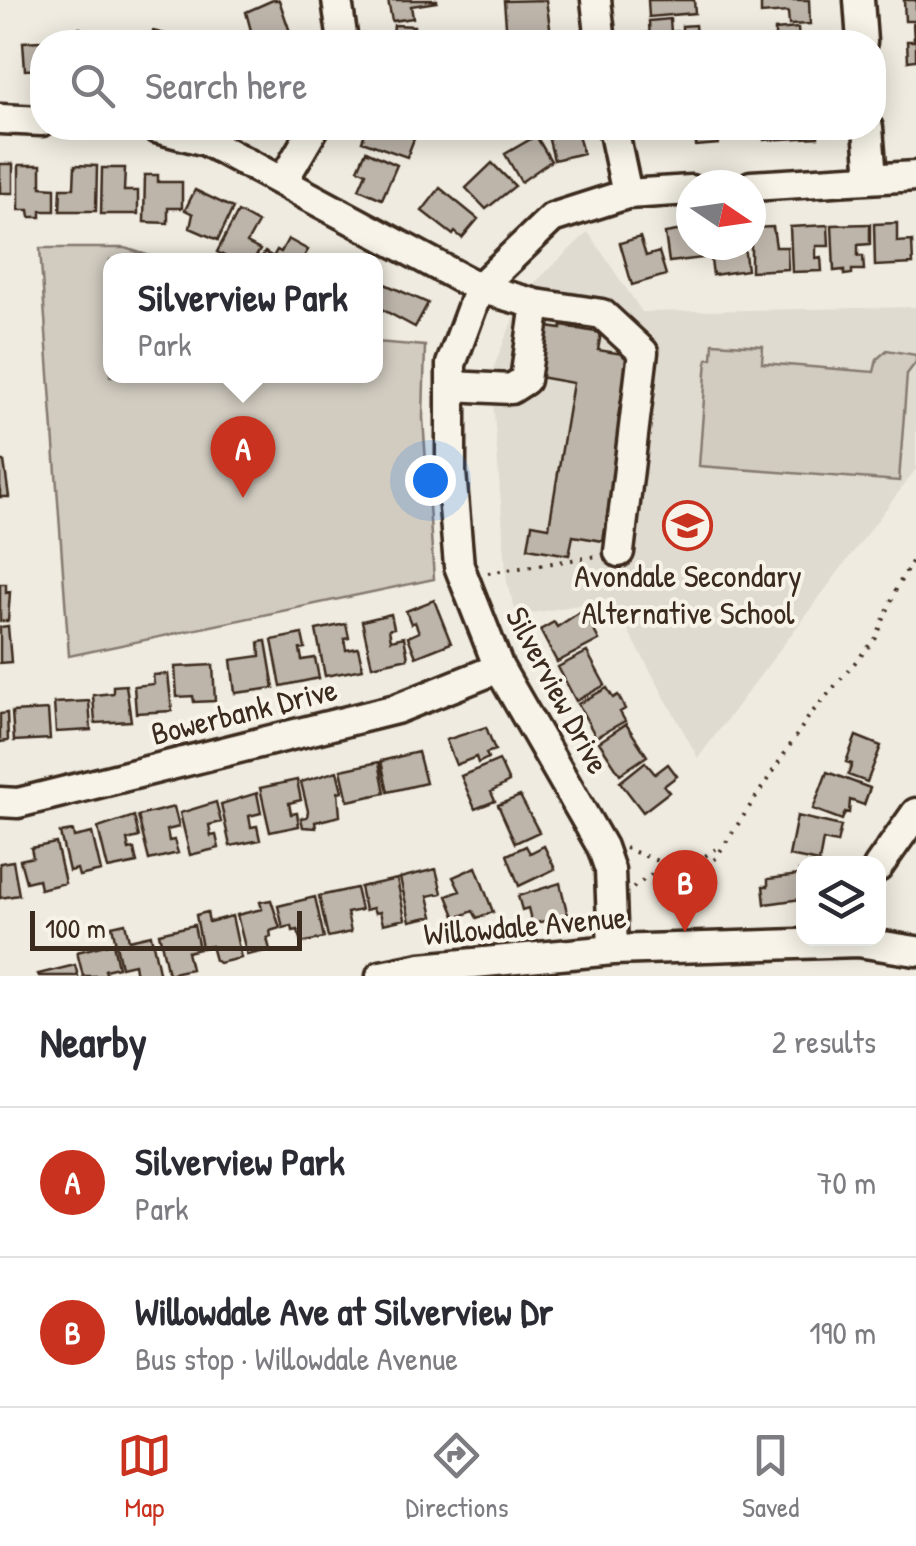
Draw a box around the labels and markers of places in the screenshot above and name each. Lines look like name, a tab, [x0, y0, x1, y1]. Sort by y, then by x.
pin: A	[210, 416, 276, 498]
school or university icon: Avondale Secondary Alternative School	[662, 499, 714, 551]
place label: Avondale Secondary Alternative School	[574, 554, 802, 634]
pin: B	[652, 850, 718, 932]

